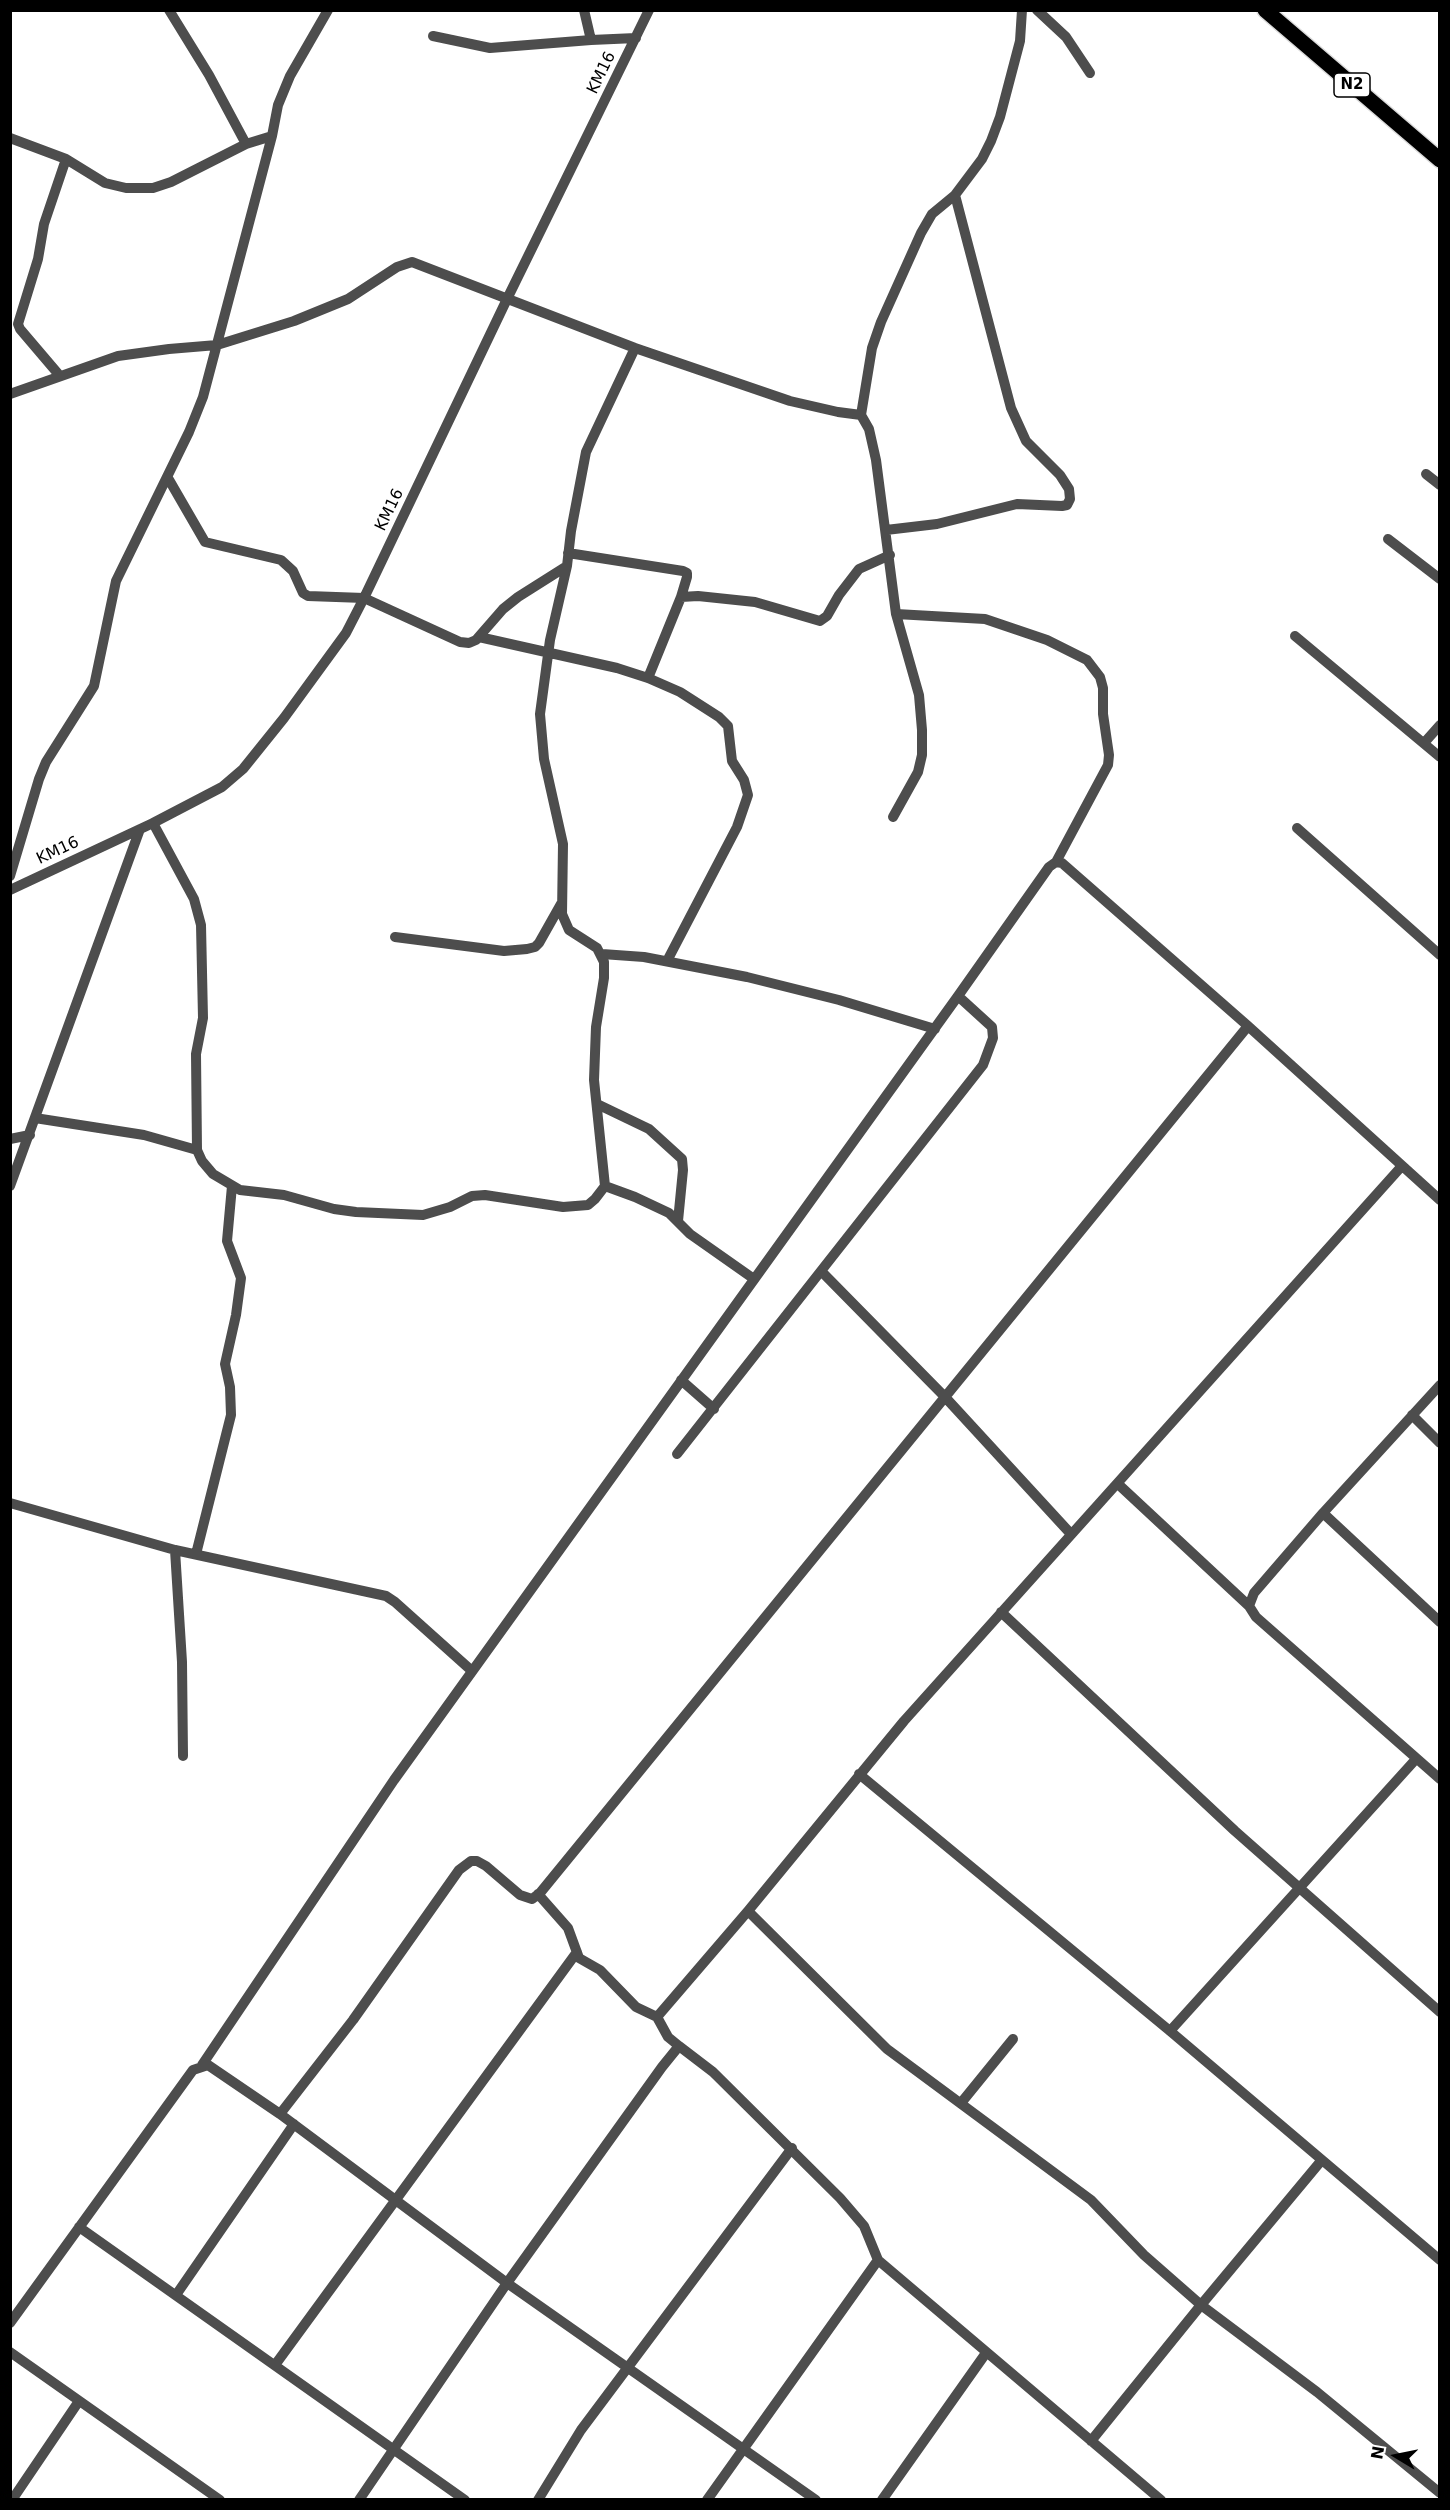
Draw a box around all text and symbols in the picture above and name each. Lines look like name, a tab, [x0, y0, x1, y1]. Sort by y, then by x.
street label: KM16	[584, 49, 620, 97]
road number: N2	[1334, 73, 1370, 97]
street label: KM16	[372, 486, 408, 534]
street label: KM16	[34, 833, 82, 869]
north arrow	[1366, 2426, 1426, 2486]
text: N	[1367, 2445, 1388, 2461]

